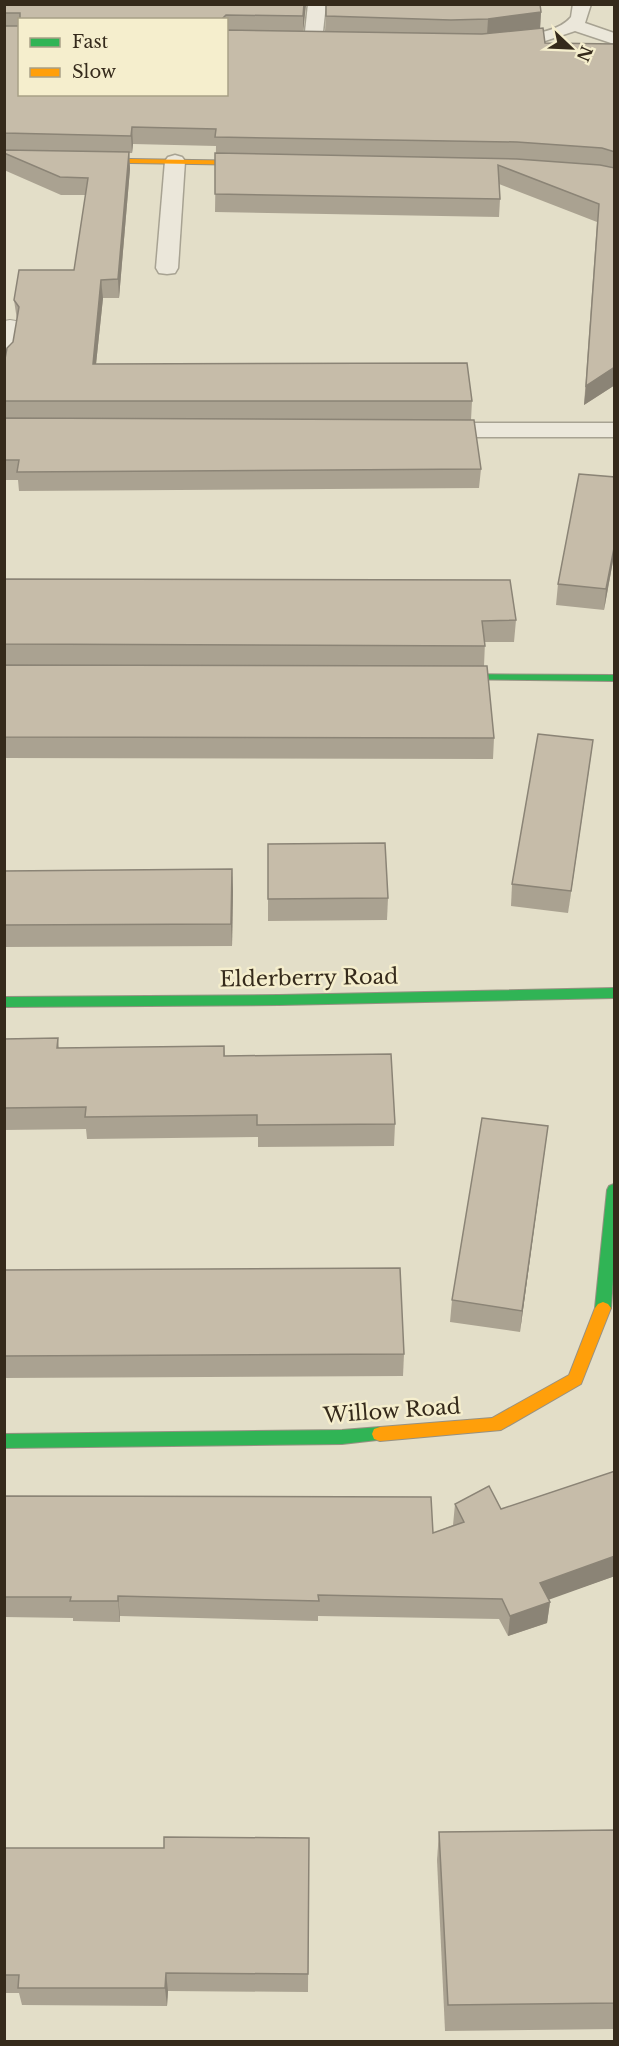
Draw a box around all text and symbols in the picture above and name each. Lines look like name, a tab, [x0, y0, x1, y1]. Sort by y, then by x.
legend	[18, 18, 228, 96]
north arrow	[541, 18, 601, 78]
text: Fast	[72, 31, 109, 53]
text: N	[573, 43, 597, 65]
text: Slow	[72, 61, 117, 83]
street label: Elderberry Road	[219, 963, 399, 993]
street label: Willow Road	[321, 1393, 462, 1429]

